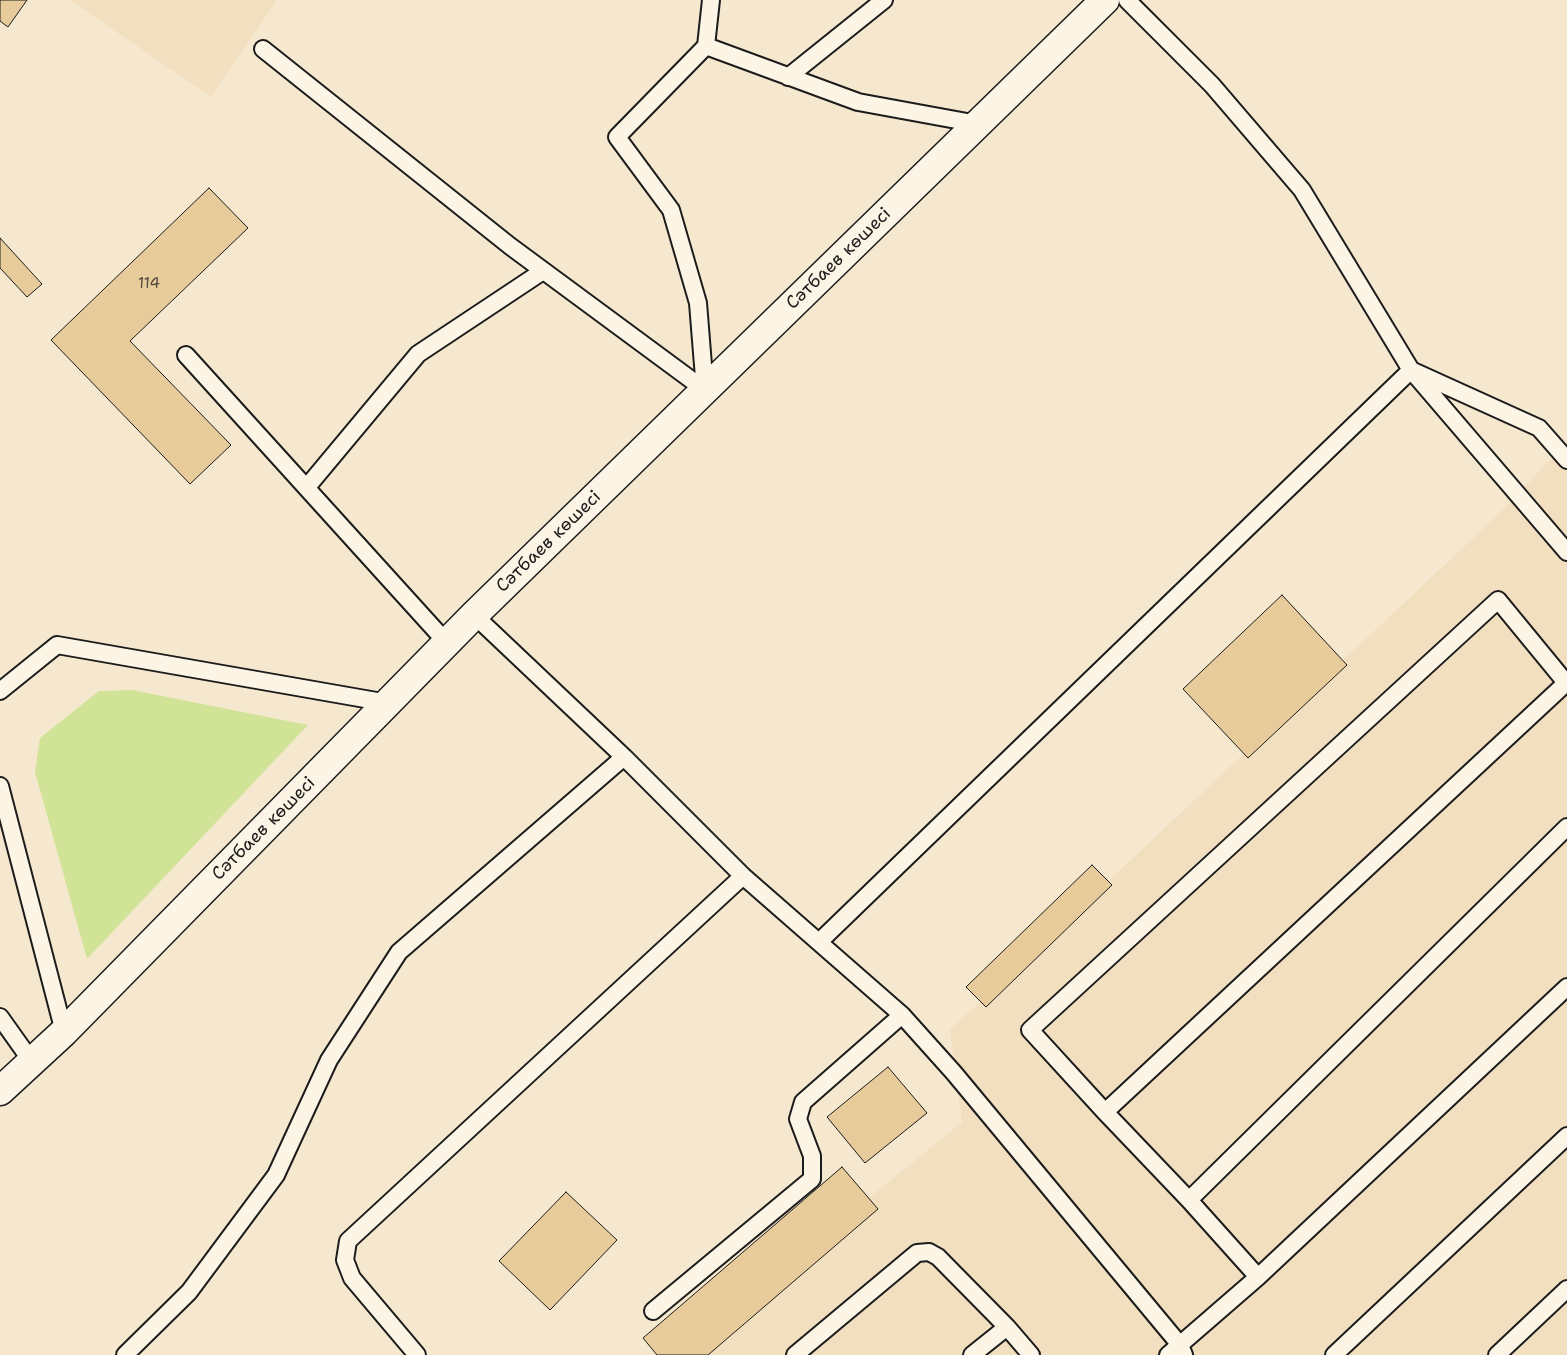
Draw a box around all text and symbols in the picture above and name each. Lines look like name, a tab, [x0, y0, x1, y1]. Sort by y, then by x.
street label: Сәтбаев көшесі	[782, 204, 896, 314]
house number: 114	[138, 275, 160, 293]
street label: Сәтбаев көшесі	[492, 487, 606, 597]
street label: Сәтбаев көшесі	[208, 773, 320, 885]

